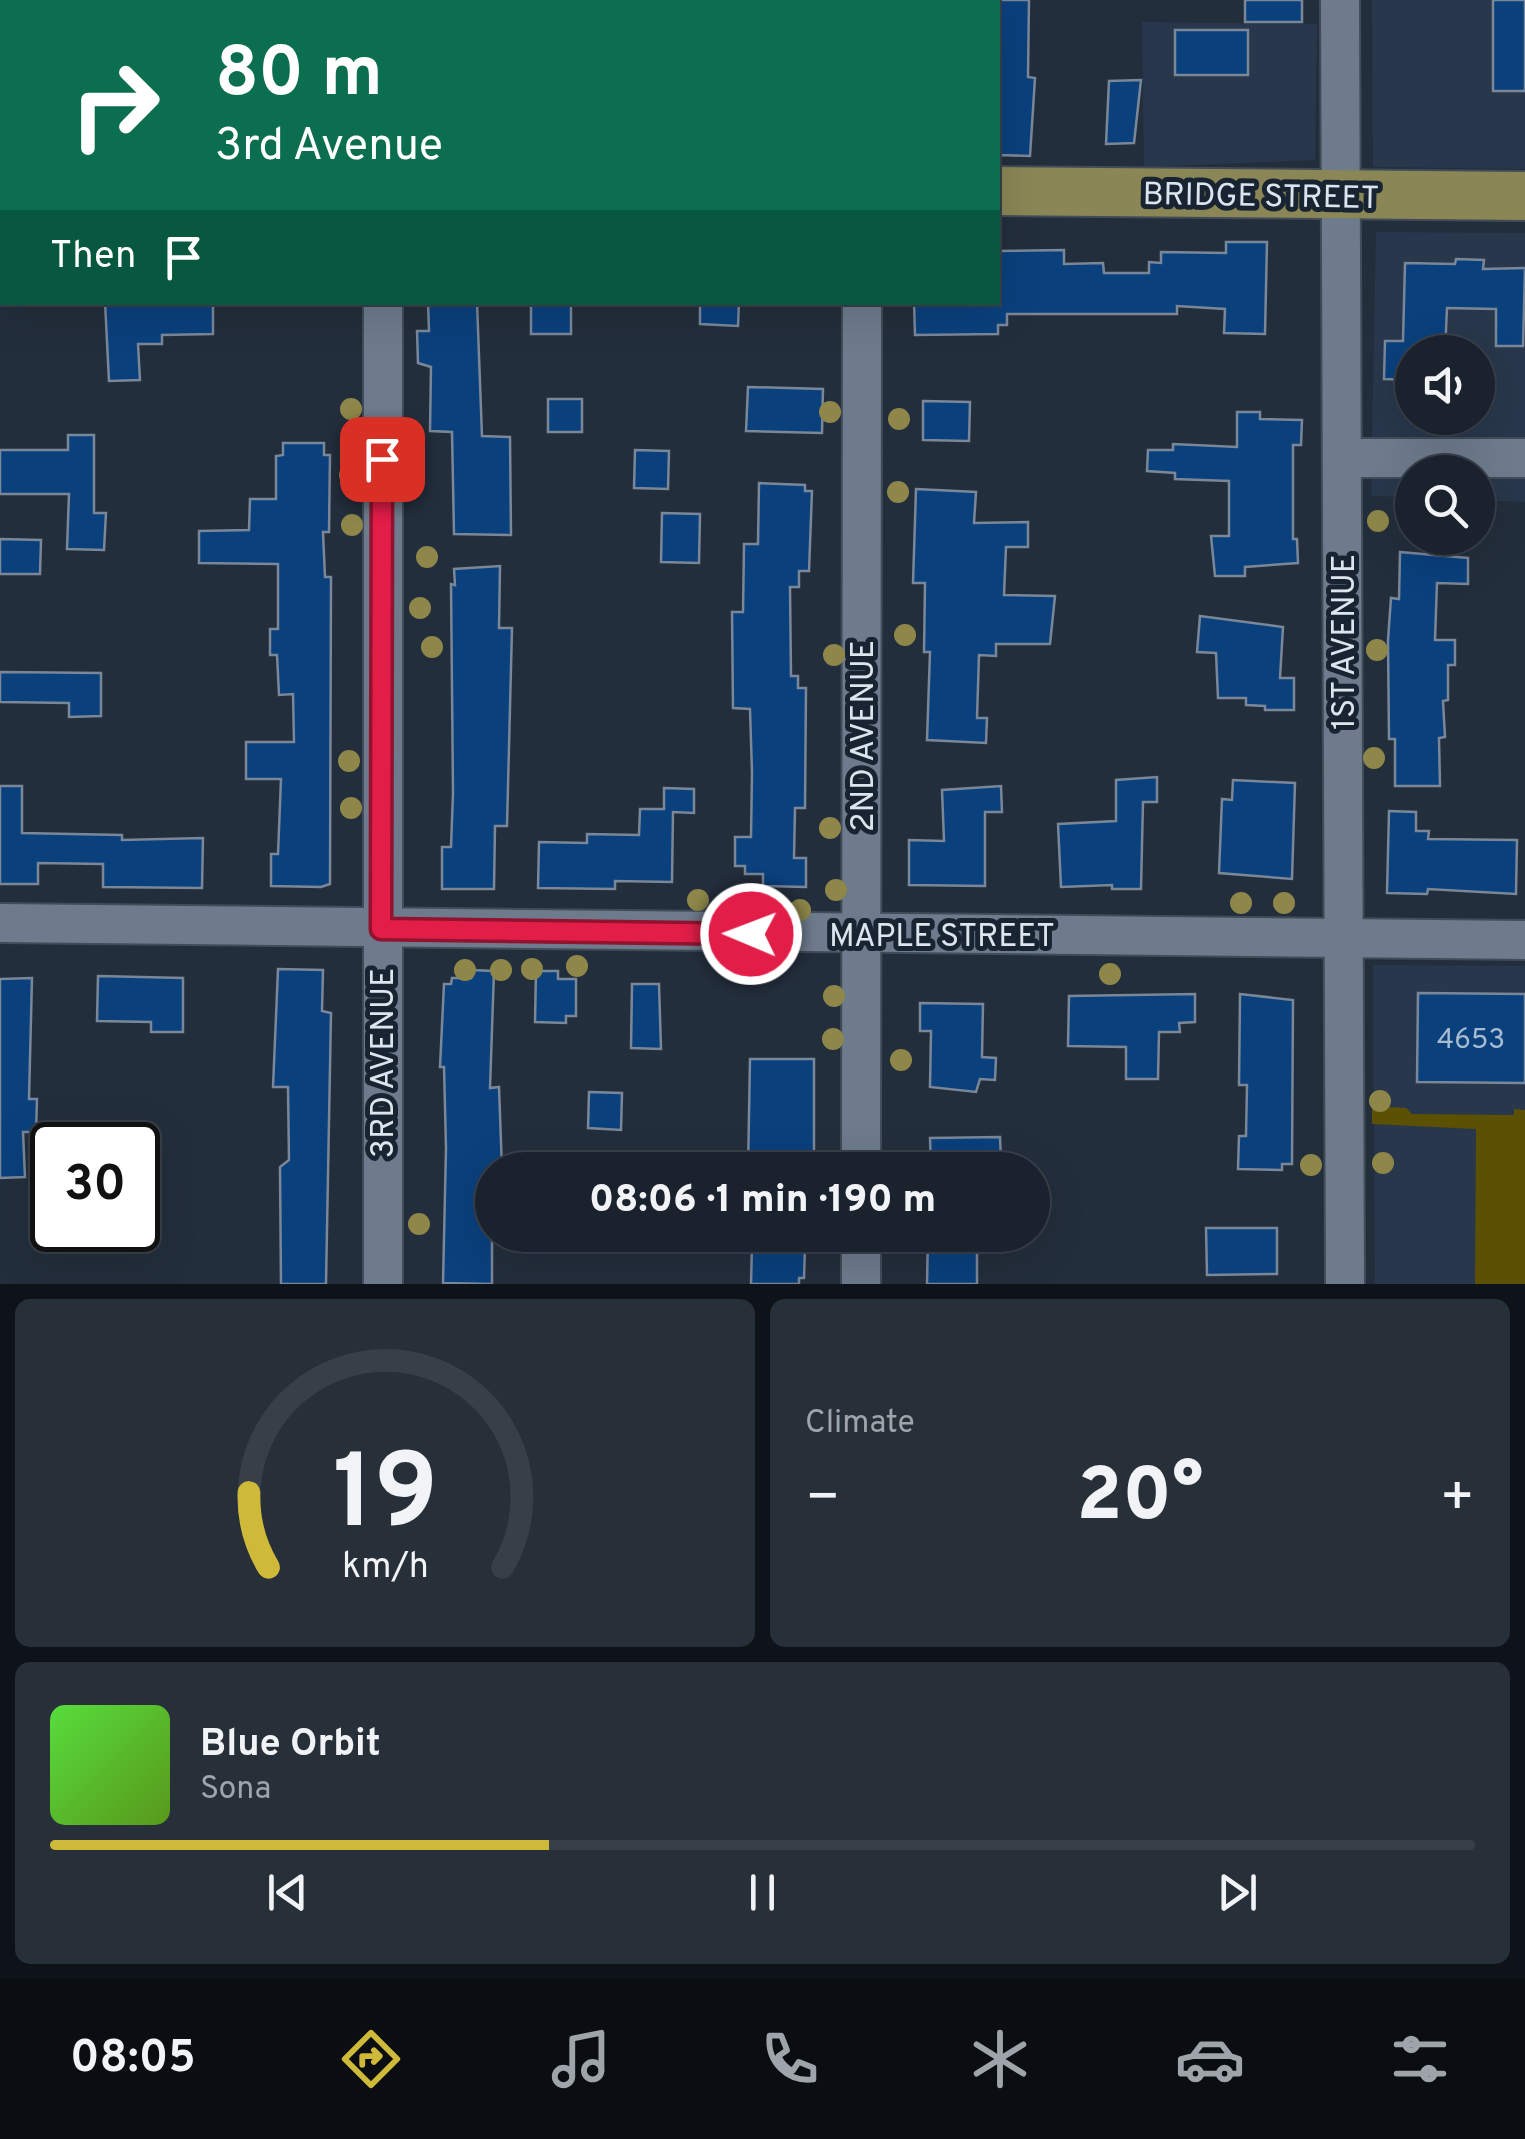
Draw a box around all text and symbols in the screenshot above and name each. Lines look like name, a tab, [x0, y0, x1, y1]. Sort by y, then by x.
text: 80 m	[215, 32, 383, 121]
icon: right	[50, 40, 180, 170]
text: 3rd Avenue	[215, 119, 443, 176]
street label: BRIDGE STREET	[1142, 176, 1380, 220]
icon: arrive	[156, 230, 211, 285]
text: Then	[50, 233, 136, 282]
map controls	[1395, 335, 1495, 555]
button: sound	[1395, 335, 1495, 435]
pin	[340, 417, 425, 502]
icon: arrive	[355, 432, 410, 487]
button: search	[1395, 455, 1495, 555]
street label: 1ST AVENUE	[1326, 554, 1366, 730]
street label: 2ND AVENUE	[845, 640, 885, 832]
position arrow	[699, 882, 803, 986]
street label: MAPLE STREET	[829, 918, 1055, 958]
street label: 3RD AVENUE	[365, 968, 405, 1158]
house number: 4653	[1437, 1023, 1505, 1059]
speed limit sign: 30	[30, 1122, 160, 1252]
text: 08:06 · 1 min · 190 m	[589, 1177, 936, 1226]
text: Climate	[805, 1404, 915, 1444]
text: 19	[332, 1433, 438, 1565]
text: 20°	[1077, 1452, 1203, 1547]
text: −	[805, 1465, 840, 1535]
text: +	[1440, 1465, 1475, 1535]
text: km/h	[342, 1545, 428, 1591]
text: Blue Orbit	[200, 1721, 381, 1770]
text: Sona	[200, 1770, 271, 1810]
icon: previous	[260, 1865, 315, 1920]
icon: pause	[735, 1865, 790, 1920]
icon: next	[1210, 1865, 1265, 1920]
icon: directions	[336, 2024, 406, 2094]
icon: music	[546, 2024, 616, 2094]
icon: phone	[755, 2024, 825, 2094]
icon: climate	[965, 2024, 1035, 2094]
icon: car	[1175, 2024, 1245, 2094]
icon: filters	[1385, 2024, 1455, 2094]
text: 08:05	[70, 2031, 196, 2088]

